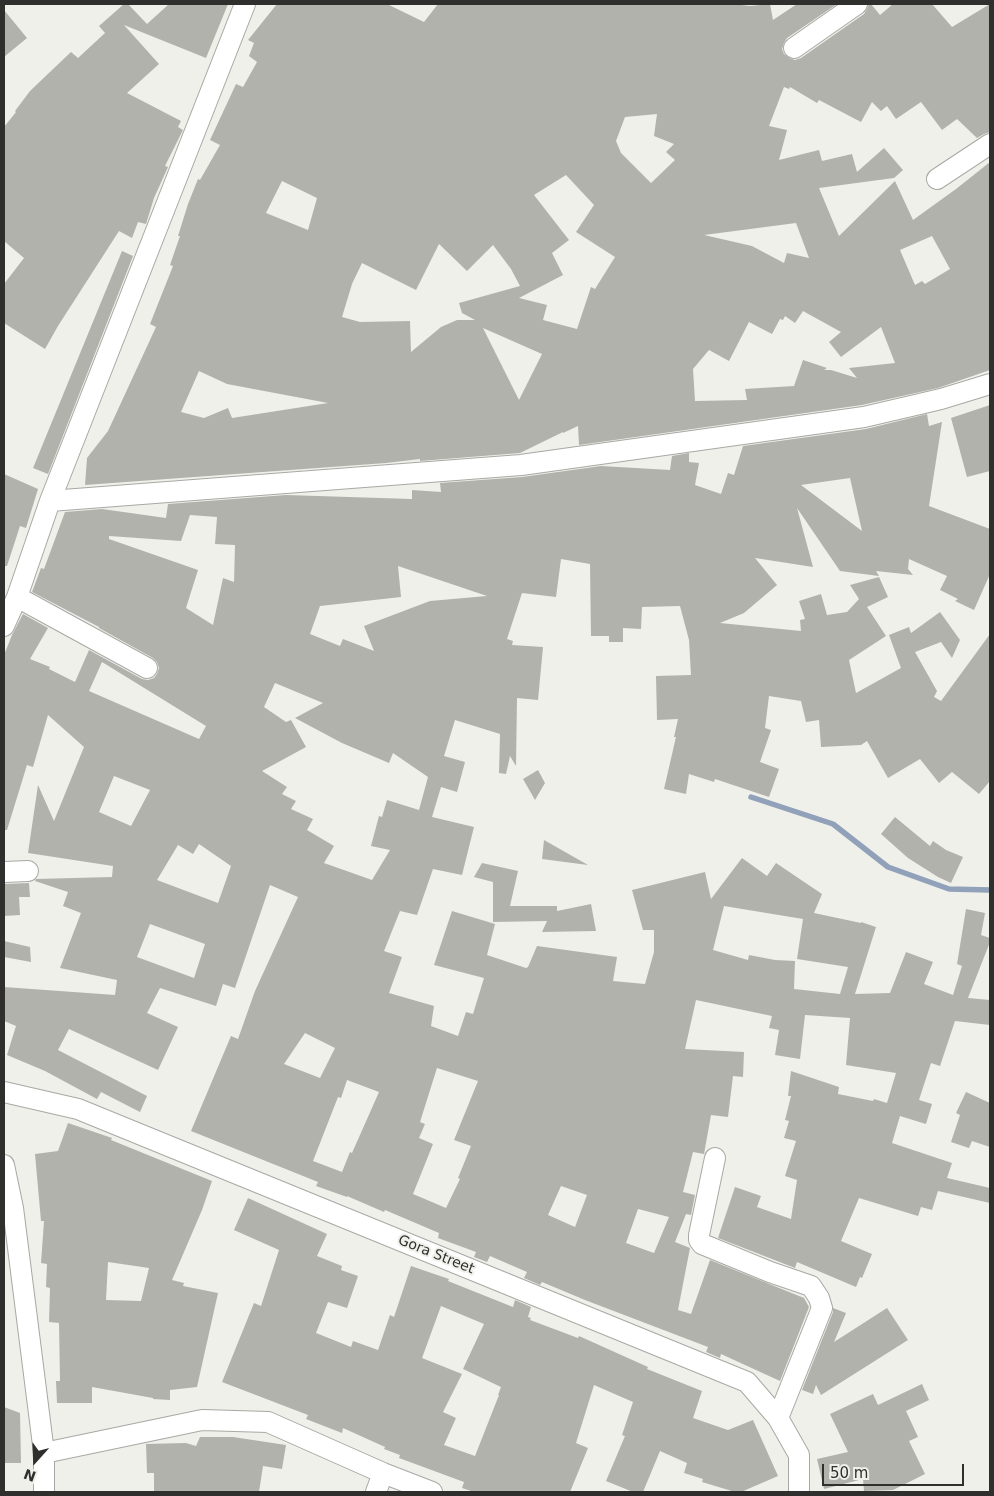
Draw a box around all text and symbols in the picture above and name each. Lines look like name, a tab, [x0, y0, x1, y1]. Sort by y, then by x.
street label: Gora Street	[395, 1232, 477, 1278]
north arrow	[10, 1436, 60, 1486]
scale bar	[824, 1454, 966, 1486]
text: 50 m	[830, 1464, 868, 1482]
text: N	[22, 1466, 38, 1485]

